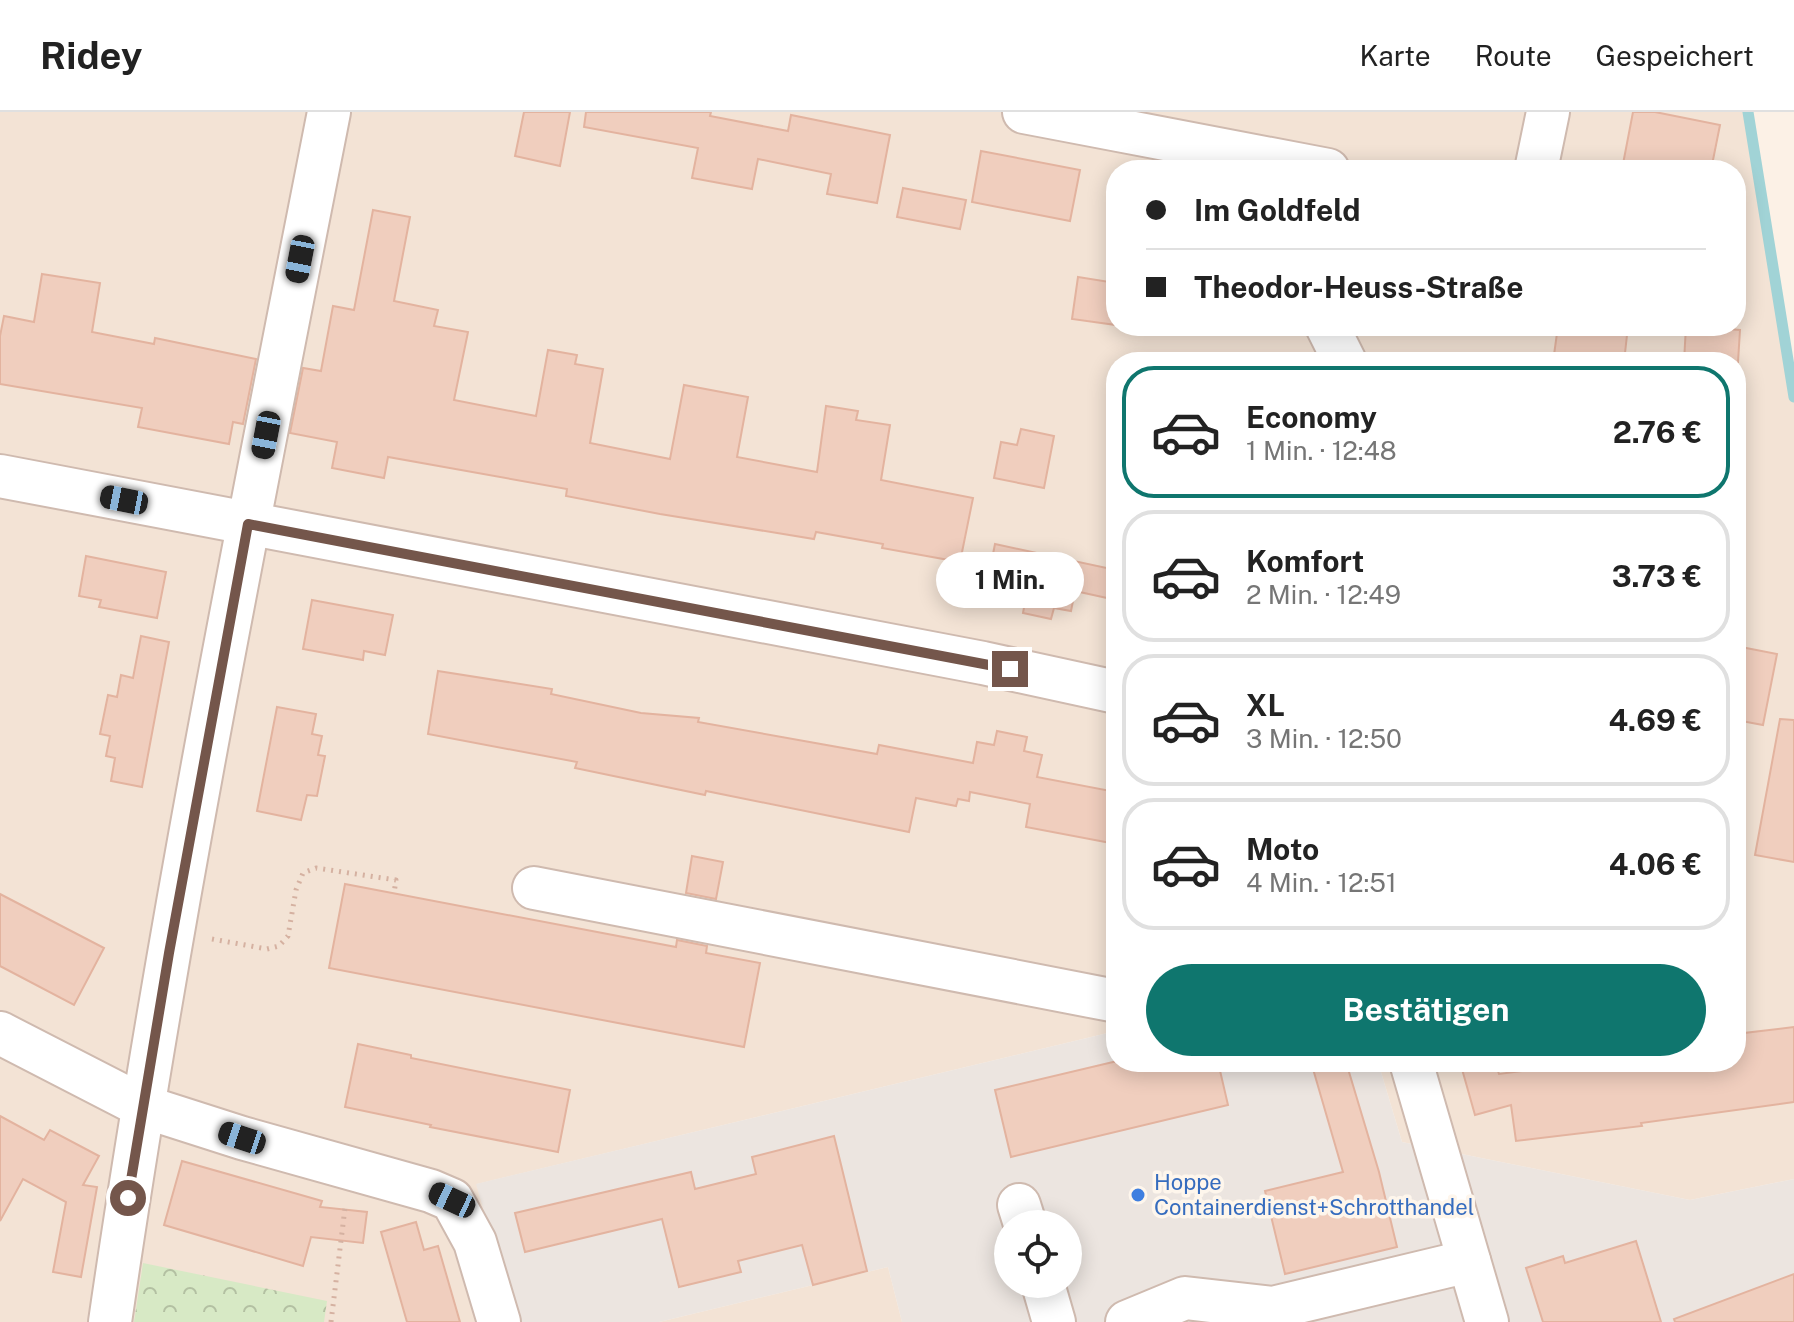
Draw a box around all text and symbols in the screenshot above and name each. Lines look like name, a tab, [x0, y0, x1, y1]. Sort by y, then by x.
text: Ridey	[40, 33, 142, 78]
text: Karte	[1359, 39, 1431, 72]
text: Route	[1475, 39, 1552, 72]
text: Gespeichert	[1596, 39, 1754, 72]
text: Im Goldfeld	[1194, 192, 1360, 228]
car	[284, 233, 316, 285]
text: Theodor-Heuss-Straße	[1194, 269, 1524, 305]
icon: car	[1150, 396, 1222, 468]
text: Economy	[1246, 399, 1377, 435]
car	[250, 409, 282, 461]
text: 2.76 €	[1613, 414, 1702, 450]
text: 1 Min. · 12:48	[1246, 435, 1397, 466]
car	[98, 484, 150, 516]
icon: car	[1150, 540, 1222, 612]
text: Komfort	[1246, 543, 1364, 579]
callout: 1 Min.	[936, 553, 1084, 609]
text: 3.73 €	[1612, 558, 1702, 594]
text: 1 Min.	[975, 564, 1045, 595]
text: 2 Min. · 12:49	[1246, 579, 1401, 610]
route end	[992, 651, 1028, 687]
icon: car	[1150, 684, 1222, 756]
text: XL	[1246, 687, 1285, 723]
text: 4.69 €	[1608, 702, 1702, 738]
text: 3 Min. · 12:50	[1246, 723, 1402, 754]
icon: car	[1150, 828, 1222, 900]
text: Moto	[1246, 831, 1319, 867]
text: 4.06 €	[1609, 846, 1702, 882]
text: 4 Min. · 12:51	[1246, 867, 1397, 898]
button: Bestätigen	[1146, 964, 1706, 1056]
car	[215, 1119, 269, 1157]
place label: Hoppe Containerdienst+Schrotthandel	[1154, 1169, 1474, 1220]
car	[425, 1179, 479, 1221]
route start	[110, 1180, 146, 1216]
marker: Hoppe Containerdienst+Schrotthandel	[1129, 1186, 1147, 1204]
map controls	[994, 1210, 1082, 1298]
button: locate	[994, 1210, 1082, 1298]

